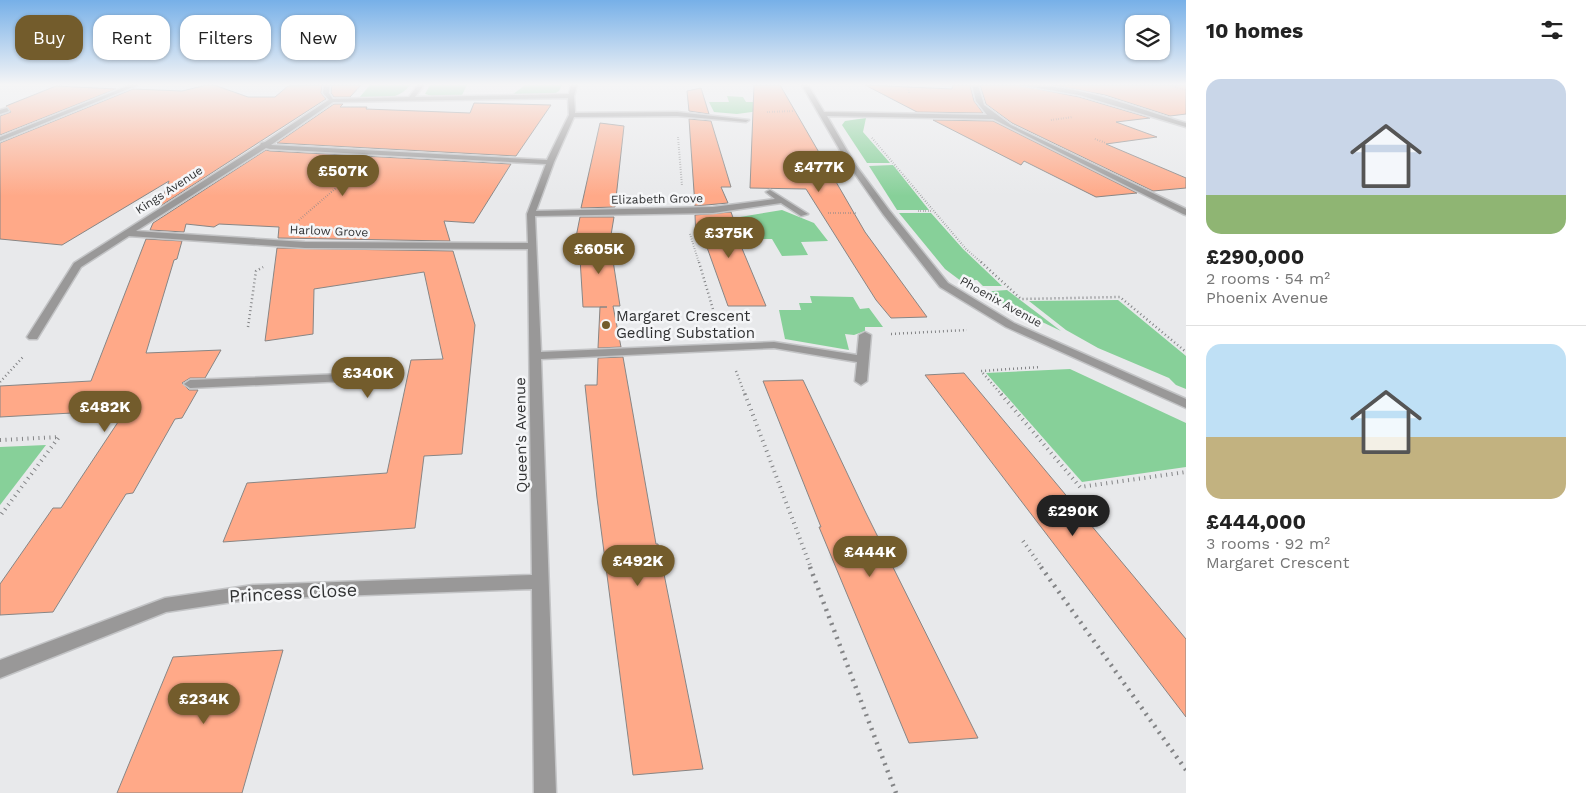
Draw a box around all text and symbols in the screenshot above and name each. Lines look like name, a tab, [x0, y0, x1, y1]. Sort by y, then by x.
chip: Buy	[15, 15, 83, 60]
chip: Rent	[93, 15, 170, 60]
chip: Filters	[180, 15, 271, 60]
chip: New	[281, 15, 355, 60]
map controls	[1125, 15, 1170, 60]
button: layers	[1125, 15, 1170, 60]
icon: filters	[1538, 16, 1566, 44]
text: 10 homes	[1206, 18, 1303, 43]
icon: home	[1341, 111, 1431, 201]
pin: £477K	[784, 150, 854, 193]
pin: £507K	[308, 154, 378, 197]
text: £477K	[794, 157, 844, 176]
text: £507K	[318, 161, 368, 180]
street label: Kings Avenue	[133, 163, 205, 217]
street label: Elizabeth Grove	[611, 191, 703, 207]
pin: £375K	[694, 216, 764, 259]
street label: Harlow Grove	[289, 223, 369, 239]
text: £375K	[705, 223, 753, 242]
pin: £605K	[564, 232, 634, 275]
text: £605K	[574, 239, 624, 258]
text: £290,000	[1206, 244, 1304, 269]
text: 2 rooms · 54 m²	[1206, 269, 1330, 288]
street label: Phoenix Avenue	[957, 274, 1045, 330]
text: Phoenix Avenue	[1206, 288, 1328, 307]
place label: Margaret Crescent Gedling Substation	[616, 307, 755, 342]
marker: Margaret Crescent Gedling Substation	[600, 319, 612, 331]
pin: £340K	[333, 356, 403, 399]
text: £340K	[342, 363, 394, 382]
street label: Queen's Avenue	[511, 377, 531, 493]
icon: home	[1341, 377, 1431, 467]
pin: £482K	[70, 390, 140, 433]
text: £482K	[80, 397, 130, 416]
pin: £290K	[1038, 494, 1108, 537]
text: £290K	[1048, 501, 1098, 520]
text: £444,000	[1206, 509, 1306, 534]
text: 3 rooms · 92 m²	[1206, 534, 1330, 553]
pin: £444K	[835, 536, 905, 578]
text: £444K	[844, 542, 896, 561]
pin: £492K	[603, 544, 673, 587]
text: £492K	[613, 551, 663, 570]
text: Margaret Crescent	[1206, 553, 1349, 572]
street label: Princess Close	[228, 579, 358, 606]
pin: £234K	[169, 682, 239, 725]
text: £234K	[179, 689, 229, 708]

